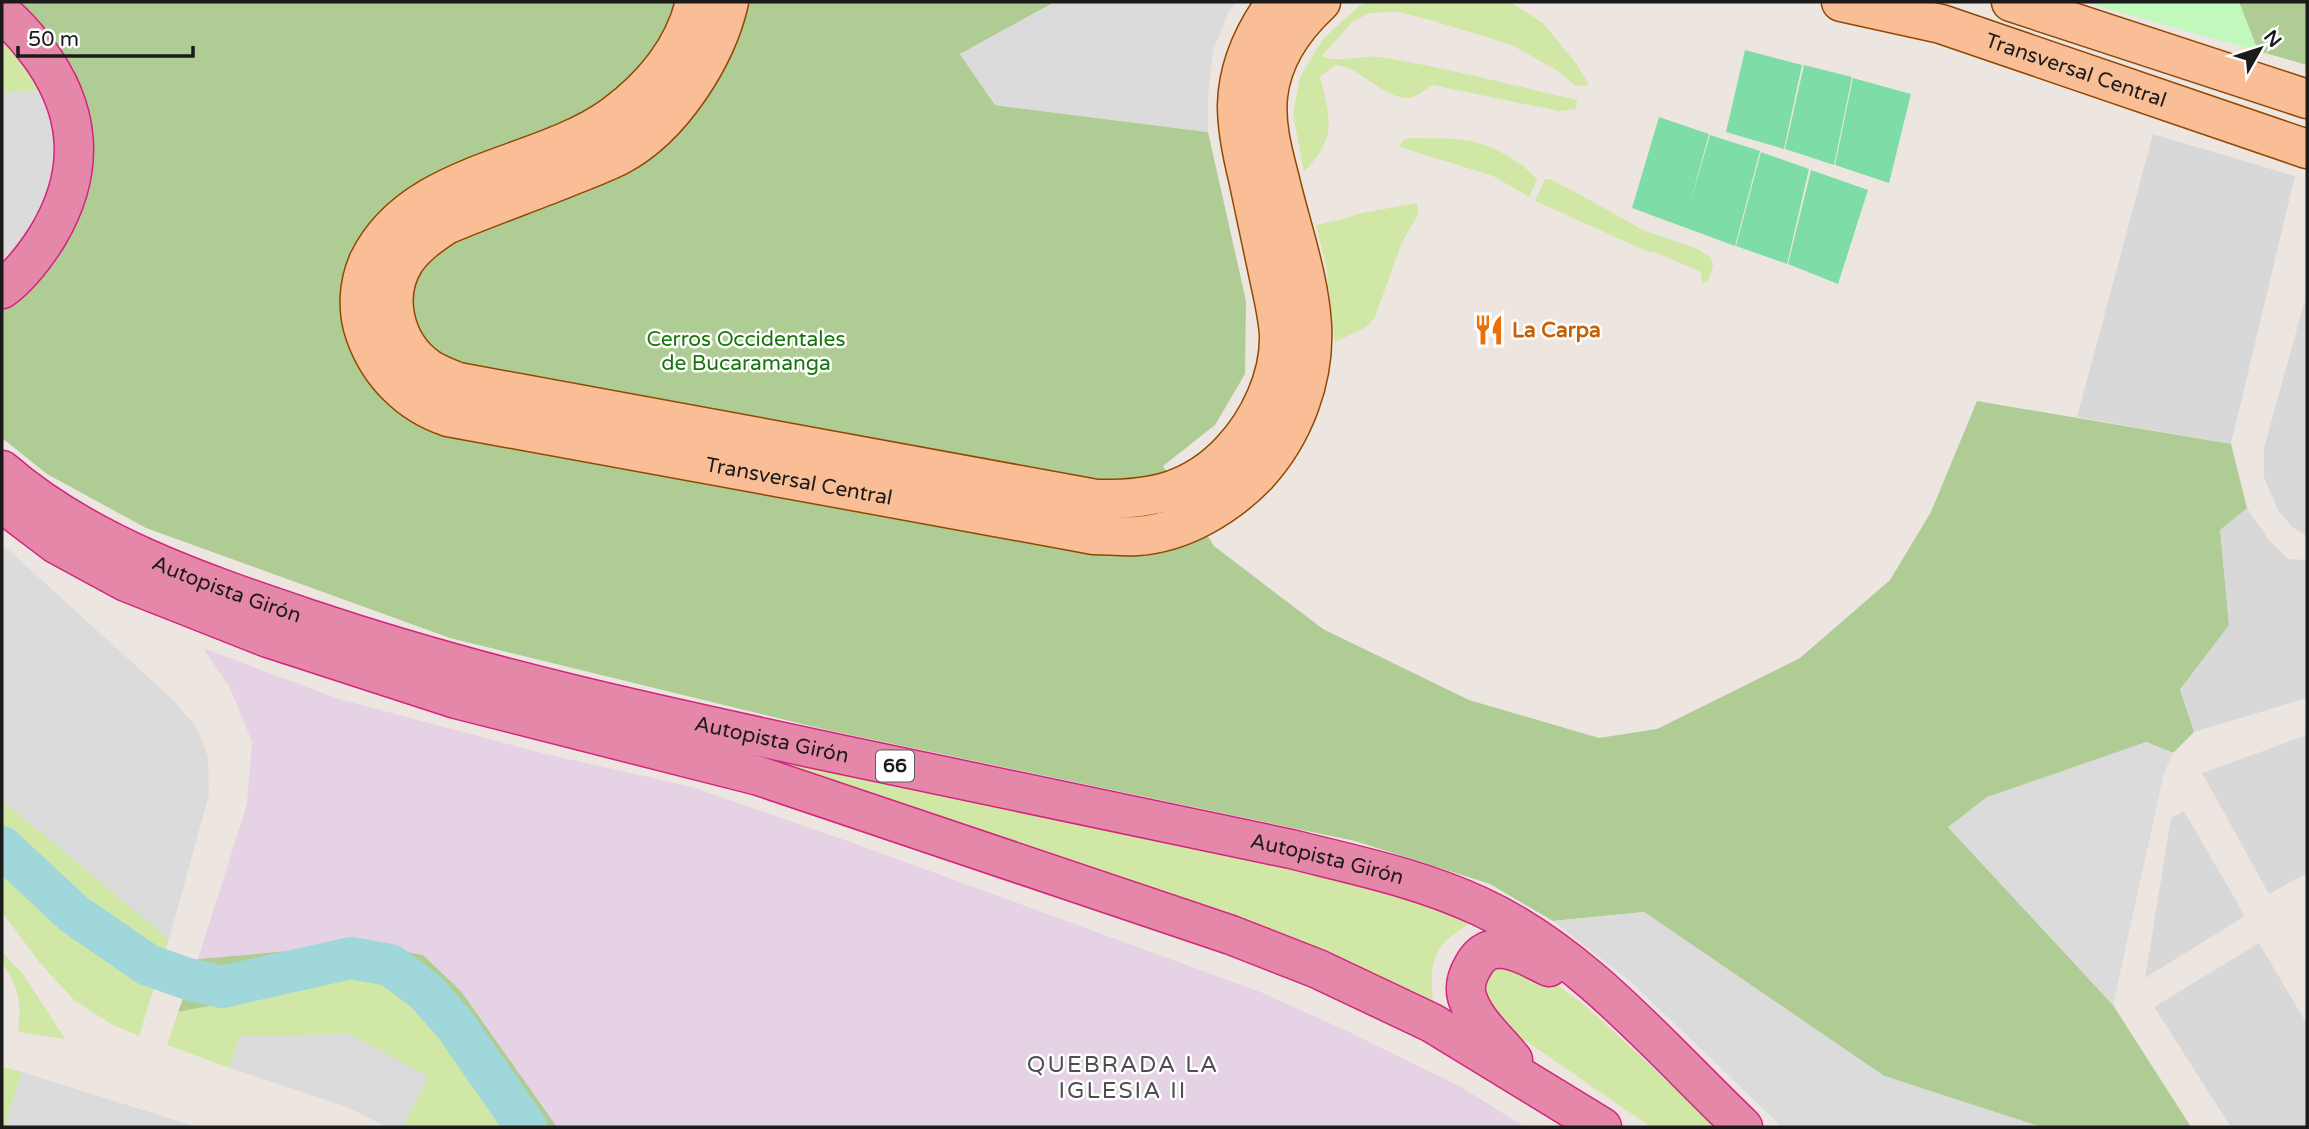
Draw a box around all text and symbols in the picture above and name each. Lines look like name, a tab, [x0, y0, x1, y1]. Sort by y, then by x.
scale bar	[18, 14, 192, 58]
north arrow	[2225, 14, 2295, 84]
text: N	[2259, 26, 2286, 52]
text: 50 m	[28, 27, 79, 52]
street label: Transversal Central	[1982, 28, 2170, 113]
restaurant icon: La Carpa	[1472, 313, 1506, 347]
place label: La Carpa	[1512, 318, 1601, 343]
park label: Cerros Occidentales de Bucaramanga	[646, 327, 846, 376]
street label: Transversal Central	[704, 452, 895, 510]
street label: Autopista Girón	[148, 550, 305, 628]
street label: Autopista Girón	[692, 711, 851, 768]
road number: 66	[876, 750, 914, 782]
street label: Autopista Girón	[1248, 828, 1407, 890]
district label: QUEBRADA LA IGLESIA II	[1027, 1051, 1219, 1105]

